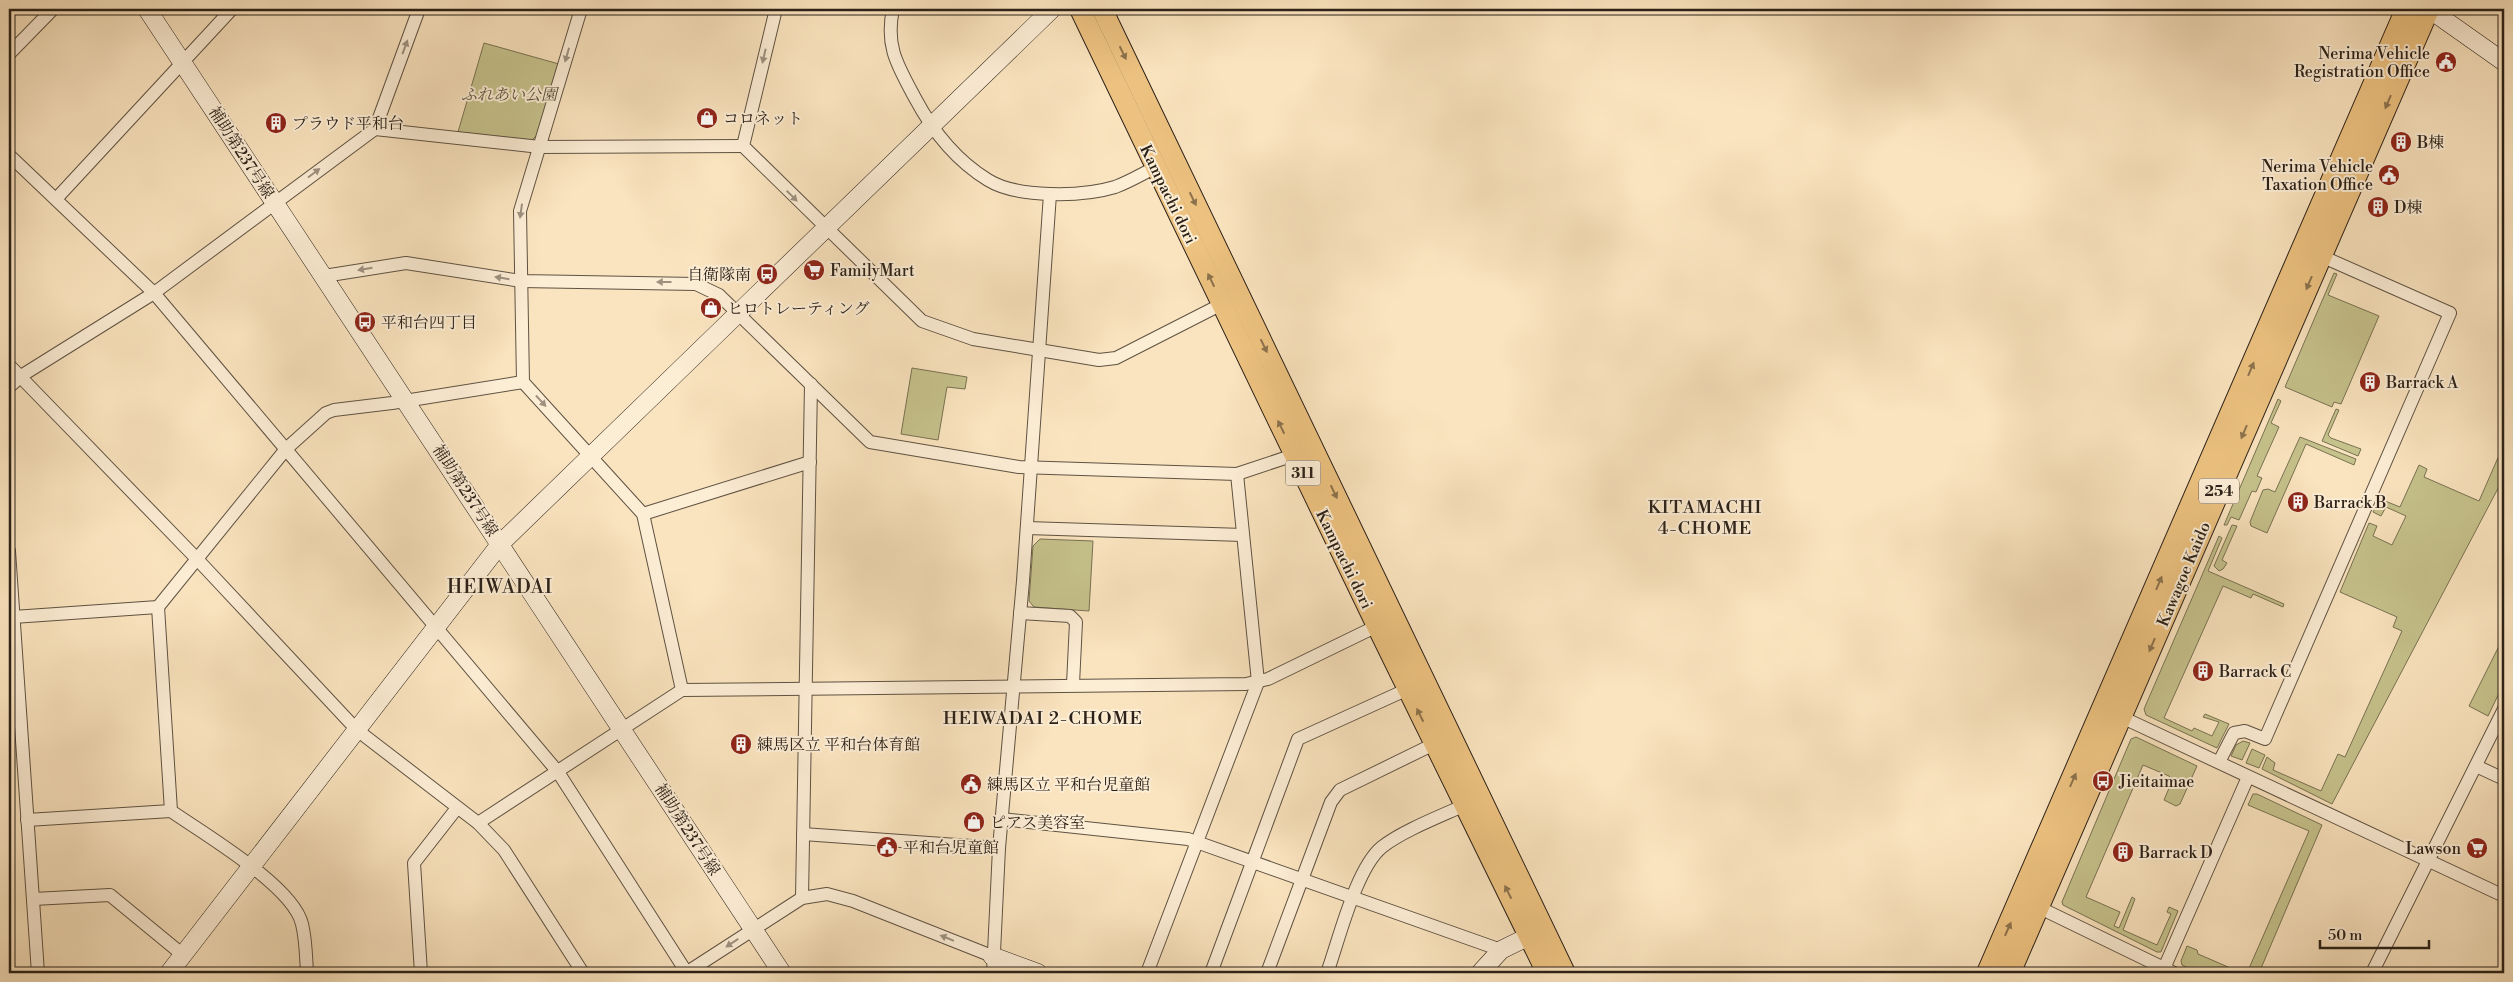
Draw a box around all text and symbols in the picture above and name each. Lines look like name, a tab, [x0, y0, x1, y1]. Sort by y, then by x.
one-way arrow	[401, 39, 409, 54]
place label: Nerima Vehicle Registration Office	[2294, 44, 2430, 82]
one-way arrow	[1119, 46, 1127, 60]
one-way arrow	[562, 48, 570, 63]
one-way arrow	[760, 49, 768, 64]
public building icon: Nerima Vehicle Registration Office	[2434, 50, 2458, 74]
park label: ふれあい公園	[461, 85, 560, 105]
one-way arrow	[2383, 95, 2391, 109]
street label: 補助第237号線	[204, 103, 278, 202]
shop icon: コロネット	[695, 106, 719, 130]
place label: コロネット	[723, 109, 803, 129]
building icon: プラウド平和台	[264, 111, 288, 135]
place label: プラウド平和台	[292, 114, 404, 134]
building icon: B棟	[2389, 130, 2413, 154]
place label: B棟	[2416, 133, 2444, 153]
street label: Kampachi dori	[1135, 141, 1201, 248]
place label: Nerima Vehicle Taxation Office	[2262, 157, 2373, 195]
public building icon: Nerima Vehicle Taxation Office	[2377, 163, 2401, 187]
one-way arrow	[307, 168, 321, 178]
one-way arrow	[786, 190, 798, 202]
one-way arrow	[1190, 192, 1198, 206]
building icon: D棟	[2366, 195, 2390, 219]
place label: D棟	[2394, 198, 2422, 218]
one-way arrow	[517, 204, 525, 220]
supermarket icon: FamilyMart	[802, 258, 826, 282]
place label: FamilyMart	[830, 261, 915, 281]
bus stop icon: 自衛隊南	[755, 262, 779, 286]
place label: 自衛隊南	[687, 265, 751, 285]
one-way arrow	[357, 266, 373, 274]
one-way arrow	[1207, 273, 1215, 287]
one-way arrow	[493, 274, 509, 282]
one-way arrow	[2305, 276, 2313, 290]
one-way arrow	[656, 278, 672, 286]
shop icon: ヒロトレーティング	[699, 296, 723, 320]
place label: ヒロトレーティング	[727, 299, 869, 319]
bus stop icon: 平和台四丁目	[353, 310, 377, 334]
place label: 平和台四丁目	[381, 313, 477, 333]
one-way arrow	[1260, 339, 1268, 353]
one-way arrow	[2248, 362, 2256, 376]
building icon: Barrack A	[2358, 370, 2382, 394]
place label: Barrack A	[2385, 373, 2459, 393]
one-way arrow	[535, 395, 547, 407]
one-way arrow	[1277, 420, 1285, 434]
one-way arrow	[2240, 425, 2248, 439]
street label: 補助第237号線	[428, 441, 502, 540]
road number: 311	[1286, 460, 1320, 486]
road number: 254	[2199, 478, 2239, 504]
one-way arrow	[1329, 485, 1338, 500]
building icon: Barrack B	[2286, 490, 2310, 514]
place label: Barrack B	[2313, 493, 2387, 513]
district label: KITAMACHI 4-CHOME	[1648, 496, 1762, 540]
street label: Kampachi dori	[1311, 506, 1377, 613]
street label: Kawagoe Kaido	[2153, 519, 2215, 630]
district label: HEIWADAI	[447, 575, 553, 599]
one-way arrow	[2155, 576, 2163, 590]
one-way arrow	[2147, 638, 2155, 652]
building icon: Barrack C	[2191, 659, 2215, 683]
place label: Barrack C	[2218, 662, 2291, 682]
district label: HEIWADAI 2-CHOME	[943, 707, 1143, 730]
one-way arrow	[1416, 708, 1424, 722]
building icon: 練馬区立 平和台体育館	[729, 732, 753, 756]
place label: 練馬区立 平和台体育館	[757, 735, 920, 755]
bus stop icon: Jieitaimae	[2091, 769, 2115, 793]
public building icon: 練馬区立 平和台児童館	[959, 772, 983, 796]
place label: Jieitaimae	[2118, 772, 2194, 792]
one-way arrow	[2069, 773, 2077, 787]
place label: 練馬区立 平和台児童館	[987, 775, 1150, 795]
street label: 補助第237号線	[650, 780, 724, 879]
shop icon: ピアス美容室	[962, 810, 986, 834]
place label: ピアス美容室	[990, 813, 1085, 833]
public building icon: 平和台児童館	[875, 835, 899, 859]
supermarket icon: Lawson	[2465, 836, 2489, 860]
place label: 平和台児童館	[903, 838, 999, 858]
place label: Lawson	[2406, 839, 2461, 859]
building icon: Barrack D	[2111, 840, 2135, 864]
place label: Barrack D	[2138, 843, 2213, 863]
one-way arrow	[1504, 885, 1512, 899]
scale bar	[2320, 917, 2429, 949]
one-way arrow	[2004, 922, 2012, 936]
text: 50 m	[2328, 926, 2362, 945]
one-way arrow	[940, 934, 954, 942]
one-way arrow	[725, 939, 738, 948]

